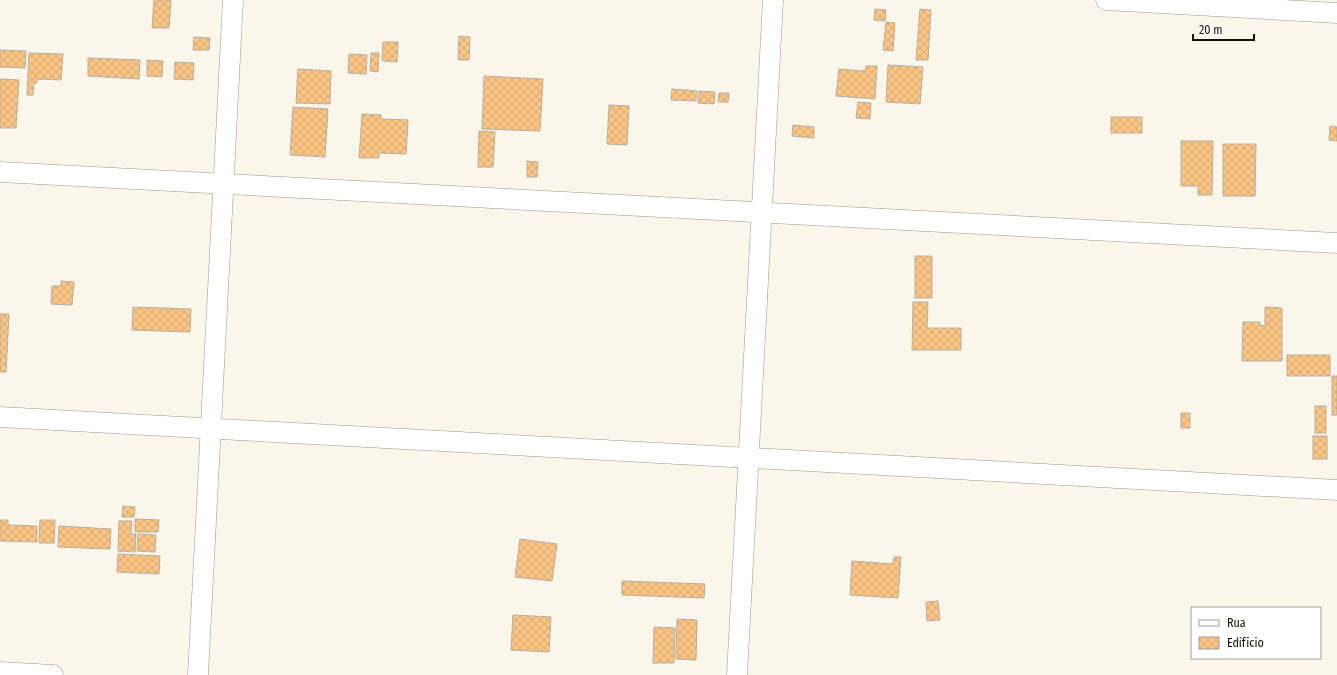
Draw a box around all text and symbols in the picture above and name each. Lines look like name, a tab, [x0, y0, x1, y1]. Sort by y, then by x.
scale bar	[1193, 16, 1254, 42]
text: 20 m	[1199, 23, 1223, 37]
legend	[1191, 607, 1321, 659]
text: Rua	[1227, 616, 1246, 630]
text: Edifício	[1227, 636, 1264, 650]

